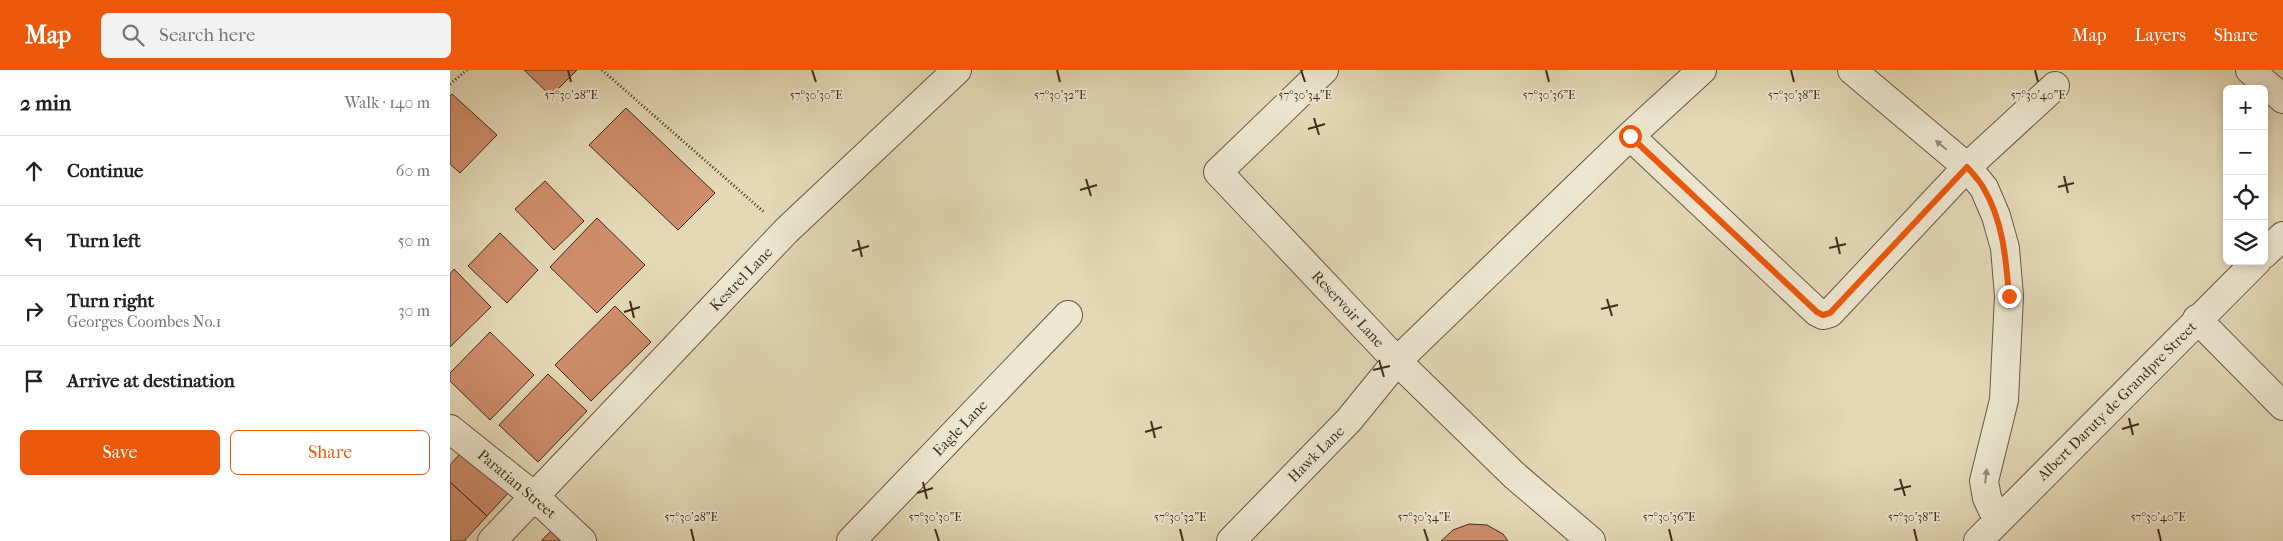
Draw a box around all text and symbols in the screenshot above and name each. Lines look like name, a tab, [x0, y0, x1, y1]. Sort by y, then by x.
search box	[101, 13, 451, 58]
text: Map	[25, 21, 71, 49]
icon: search	[119, 21, 147, 49]
text: Search here	[159, 24, 255, 46]
text: Map	[2072, 25, 2106, 46]
text: Layers	[2134, 25, 2186, 46]
text: Share	[2214, 25, 2258, 46]
map controls	[2223, 85, 2268, 265]
button: +	[2223, 85, 2268, 130]
text: 57°30'28"E	[544, 88, 598, 102]
text: 57°30'30"E	[790, 88, 843, 102]
text: 57°30'32"E	[1034, 88, 1086, 102]
text: 57°30'34"E	[1278, 88, 1332, 102]
text: 57°30'36"E	[1523, 88, 1575, 102]
text: 57°30'38"E	[1768, 88, 1820, 102]
text: 57°30'40"E	[2010, 88, 2066, 102]
text: 2 min	[20, 91, 71, 115]
text: Walk · 140 m	[345, 93, 430, 112]
route start	[1619, 125, 1642, 148]
button: −	[2223, 130, 2268, 175]
one-way arrow	[1935, 139, 1948, 150]
icon: ahead	[20, 157, 48, 185]
text: Continue	[67, 160, 143, 182]
text: 60 m	[396, 161, 430, 180]
button: locate	[2223, 175, 2268, 220]
button: layers	[2223, 220, 2268, 265]
icon: left	[20, 227, 48, 255]
text: Turn left	[67, 230, 141, 252]
text: 50 m	[398, 231, 430, 250]
street label: Kestrel Lane	[706, 243, 776, 315]
street label: Reservoir Lane	[1308, 267, 1388, 351]
route end	[1998, 285, 2021, 308]
text: Turn right	[67, 290, 154, 312]
icon: right	[20, 297, 48, 325]
text: 30 m	[398, 301, 430, 320]
text: Georges Coombes No.1	[67, 312, 221, 331]
street label: Albert Daruty de Grandpre Street	[2033, 317, 2201, 485]
icon: arrive	[20, 367, 48, 395]
text: Arrive at destination	[67, 370, 235, 392]
street label: Eagle Lane	[929, 396, 991, 460]
street label: Hawk Lane	[1284, 422, 1348, 486]
button: Save	[20, 430, 220, 475]
button: Share	[230, 430, 430, 475]
street label: Paratian Street	[474, 446, 561, 523]
one-way arrow	[1982, 467, 1990, 483]
text: 57°30'28"E	[664, 510, 718, 524]
text: 57°30'30"E	[909, 510, 962, 524]
text: 57°30'32"E	[1154, 510, 1206, 524]
text: 57°30'34"E	[1397, 510, 1451, 524]
text: 57°30'36"E	[1643, 510, 1695, 524]
text: 57°30'38"E	[1888, 510, 1940, 524]
text: 57°30'40"E	[2130, 510, 2186, 524]

